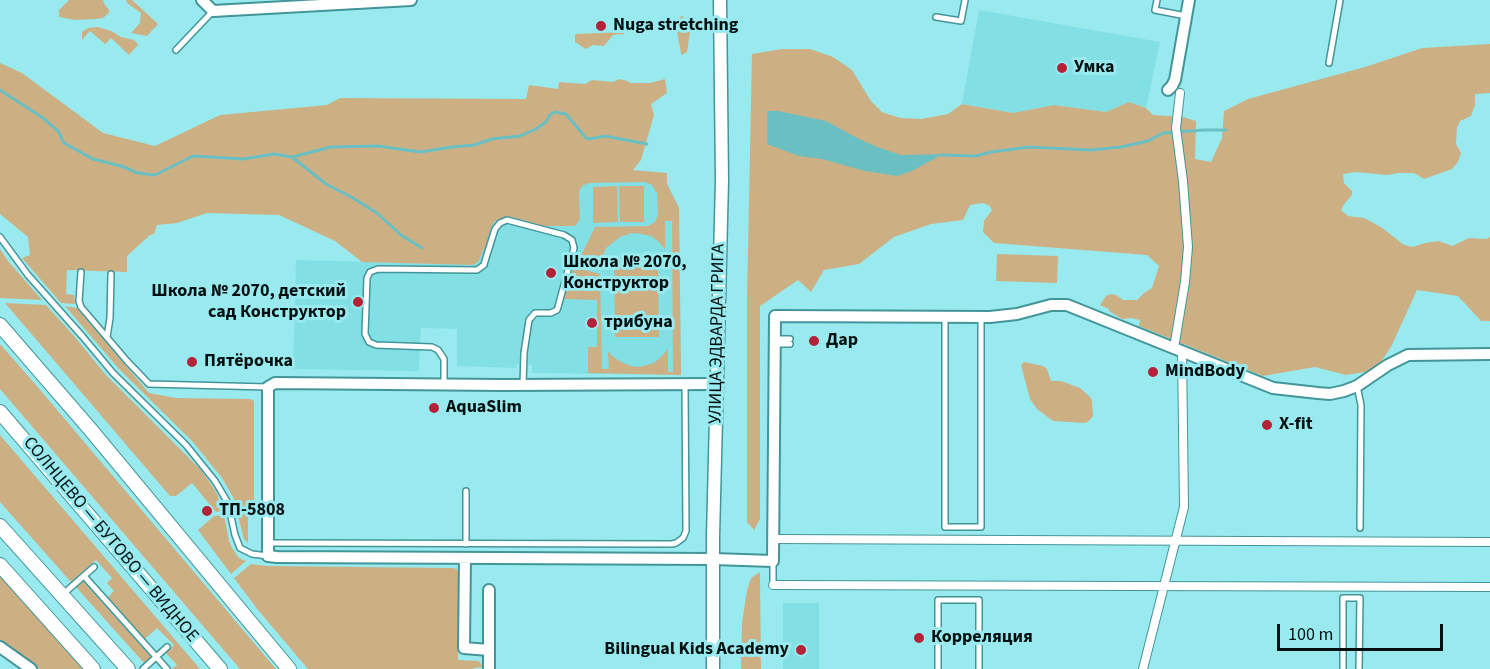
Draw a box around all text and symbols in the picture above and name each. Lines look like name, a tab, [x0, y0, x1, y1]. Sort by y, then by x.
place label: Nuga stretching	[613, 15, 738, 37]
marker: Nuga stretching	[594, 19, 608, 33]
place label: Умка	[1074, 57, 1114, 79]
marker: Умка	[1055, 61, 1069, 75]
street label: УЛИЦА ЭДВАРДА ГРИГА	[706, 244, 730, 424]
place label: Школа № 2070, Конструктор	[563, 252, 687, 294]
marker: Школа № 2070, Конструктор	[544, 266, 558, 280]
place label: Школа № 2070, детский сад Конструктор	[151, 281, 346, 324]
marker: Школа № 2070, детский сад Конструктор	[351, 295, 365, 309]
place label: трибуна	[604, 312, 673, 334]
marker: трибуна	[585, 316, 599, 330]
place label: Дар	[826, 330, 858, 352]
marker: Дар	[807, 334, 821, 348]
place label: Пятёрочка	[204, 351, 293, 373]
marker: Пятёрочка	[185, 355, 199, 369]
place label: MindBody	[1165, 361, 1245, 383]
marker: MindBody	[1146, 365, 1160, 379]
place label: AquaSlim	[446, 397, 522, 419]
marker: AquaSlim	[427, 401, 441, 415]
place label: X-fit	[1279, 414, 1313, 436]
marker: X-fit	[1260, 418, 1274, 432]
street label: СОЛНЦЕВО — БУТОВО — ВИДНОЕ	[18, 433, 202, 647]
place label: ТП-5808	[219, 500, 285, 522]
marker: ТП-5808	[200, 504, 214, 518]
scale bar	[1280, 612, 1446, 650]
text: 100 m	[1288, 622, 1333, 647]
place label: Корреляция	[931, 627, 1033, 649]
marker: Корреляция	[912, 631, 926, 645]
place label: Bilingual Kids Academy	[604, 639, 789, 661]
marker: Bilingual Kids Academy	[794, 643, 808, 657]

